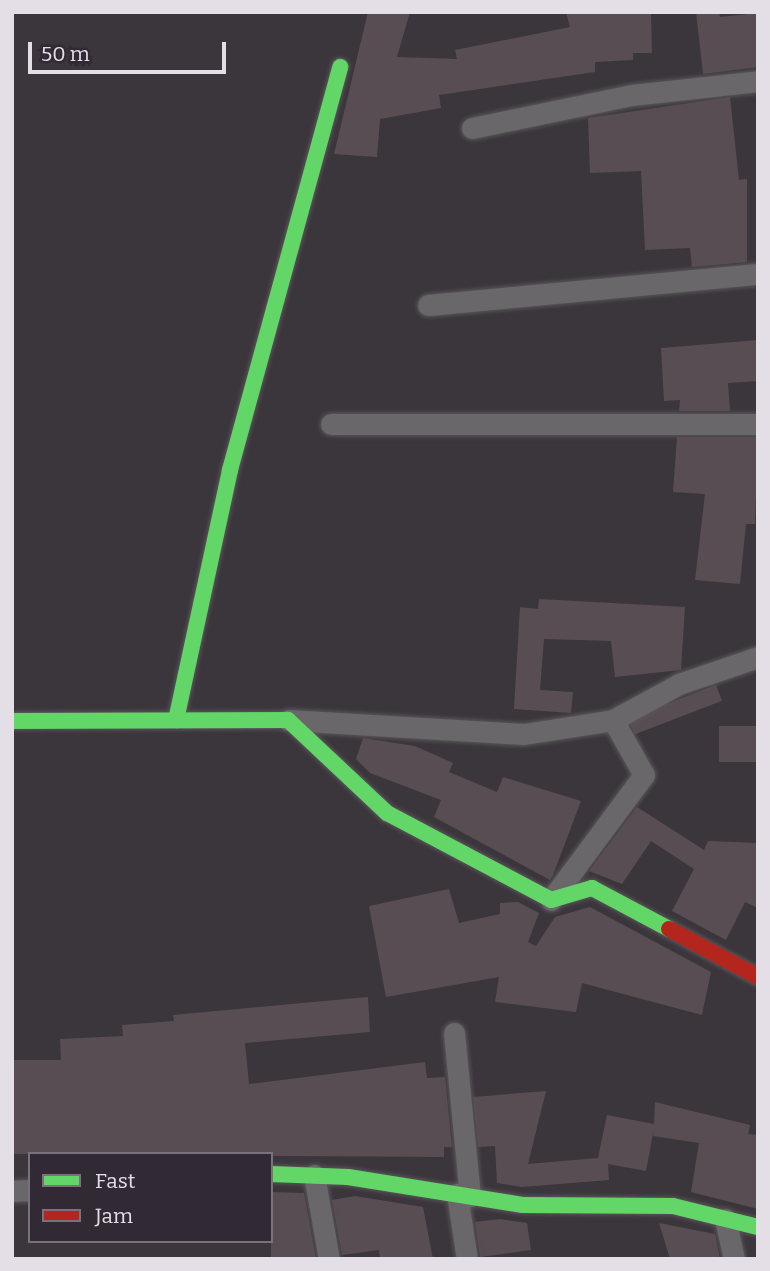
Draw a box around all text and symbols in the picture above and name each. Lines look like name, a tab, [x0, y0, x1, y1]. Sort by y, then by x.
scale bar	[32, 28, 229, 72]
text: 50 m	[41, 41, 90, 67]
legend	[28, 1152, 273, 1243]
text: Fast	[95, 1168, 135, 1194]
text: Jam	[95, 1203, 133, 1229]

